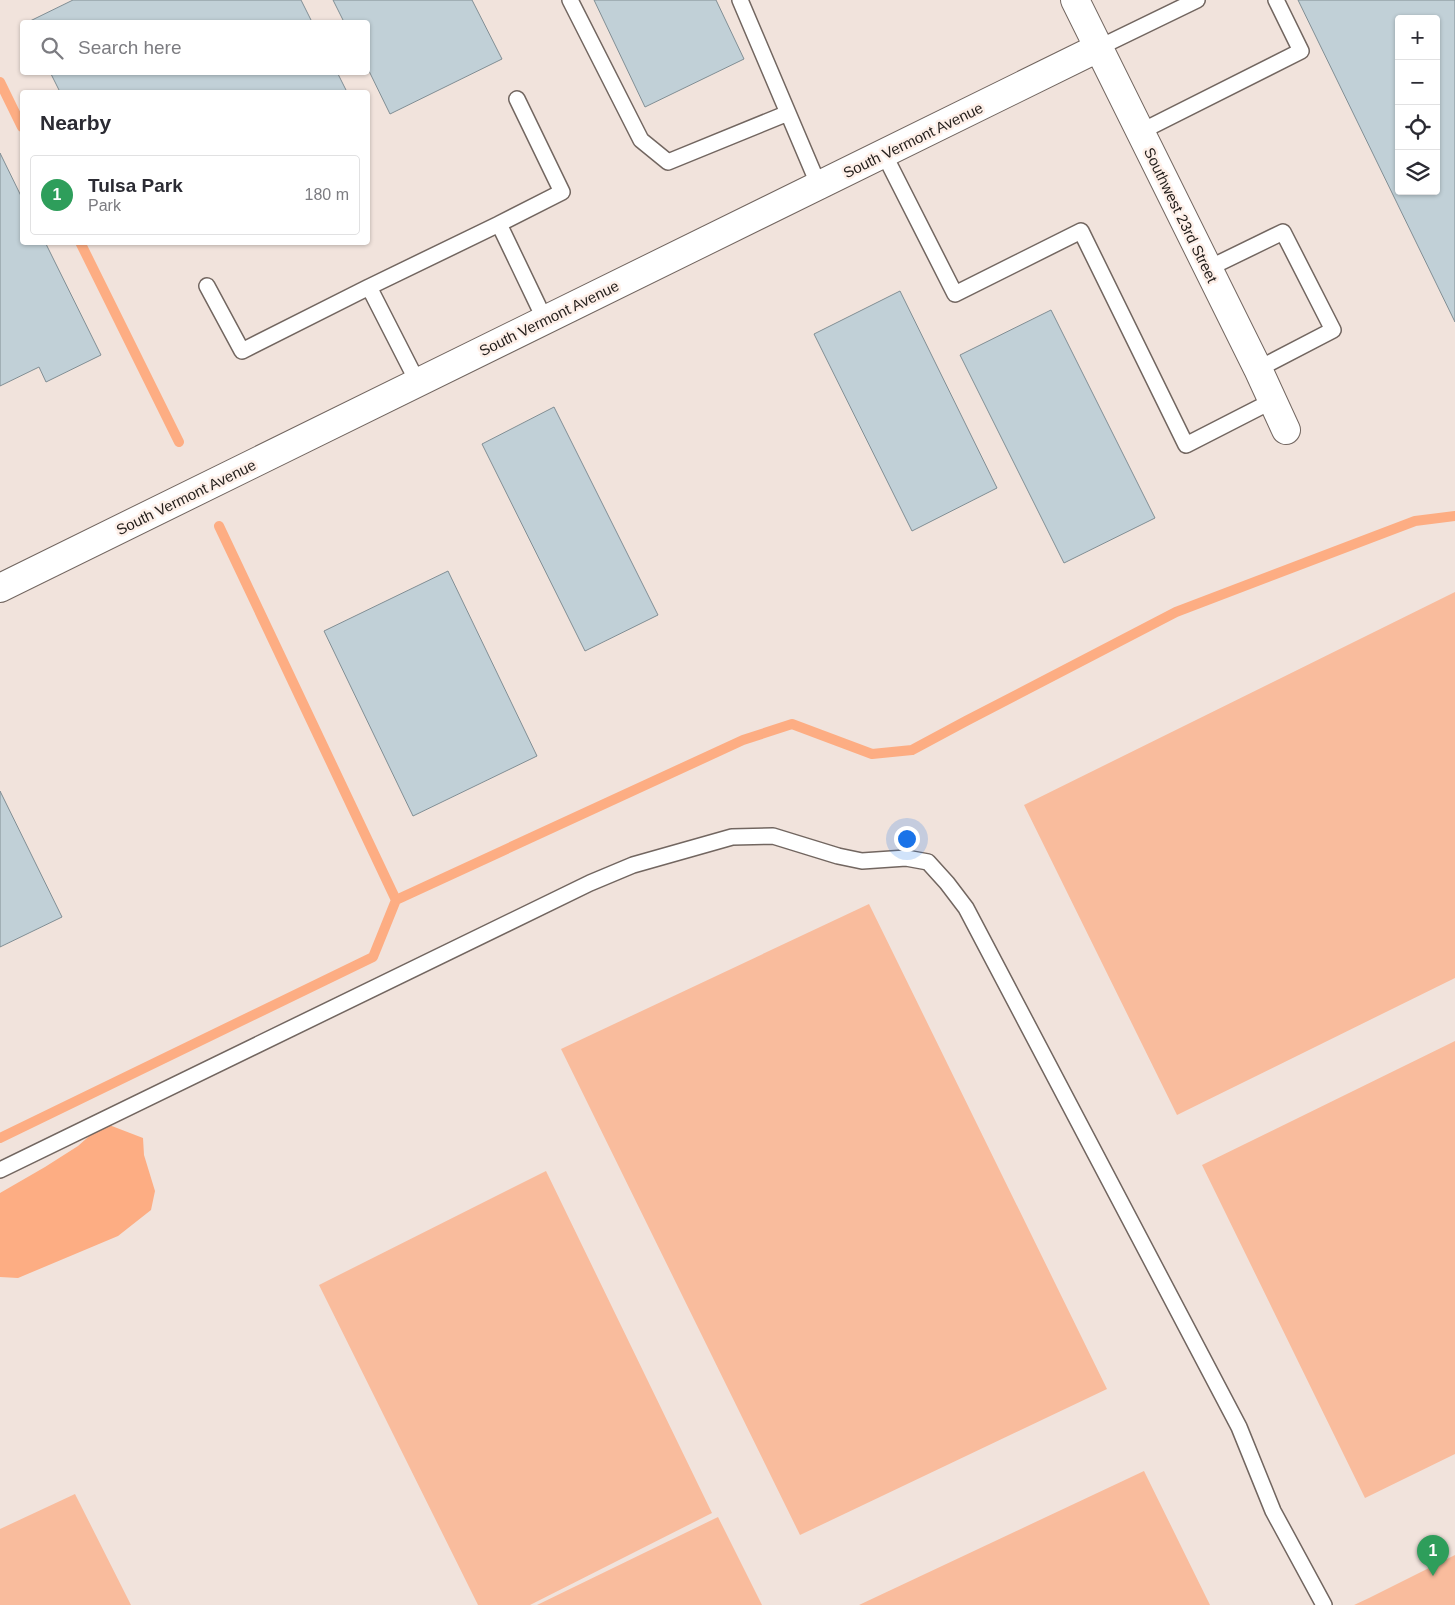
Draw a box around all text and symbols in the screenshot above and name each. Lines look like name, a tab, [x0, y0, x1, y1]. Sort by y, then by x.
map controls	[1395, 15, 1440, 195]
button: +	[1395, 15, 1440, 60]
search box	[20, 20, 370, 75]
icon: search	[38, 34, 66, 62]
text: Search here	[78, 37, 182, 58]
button: −	[1395, 60, 1440, 105]
street label: South Vermont Avenue	[840, 99, 986, 181]
button: locate	[1395, 105, 1440, 150]
text: Nearby	[40, 111, 111, 134]
street label: Southwest 23rd Street	[1141, 145, 1222, 286]
button: layers	[1395, 150, 1440, 195]
text: Tulsa Park	[88, 175, 183, 196]
text: 1	[53, 186, 61, 203]
text: 180 m	[305, 186, 349, 203]
text: Park	[88, 197, 121, 214]
street label: South Vermont Avenue	[476, 277, 622, 359]
street label: South Vermont Avenue	[113, 456, 259, 538]
your location	[894, 826, 920, 852]
pin: 1	[1417, 1535, 1449, 1576]

